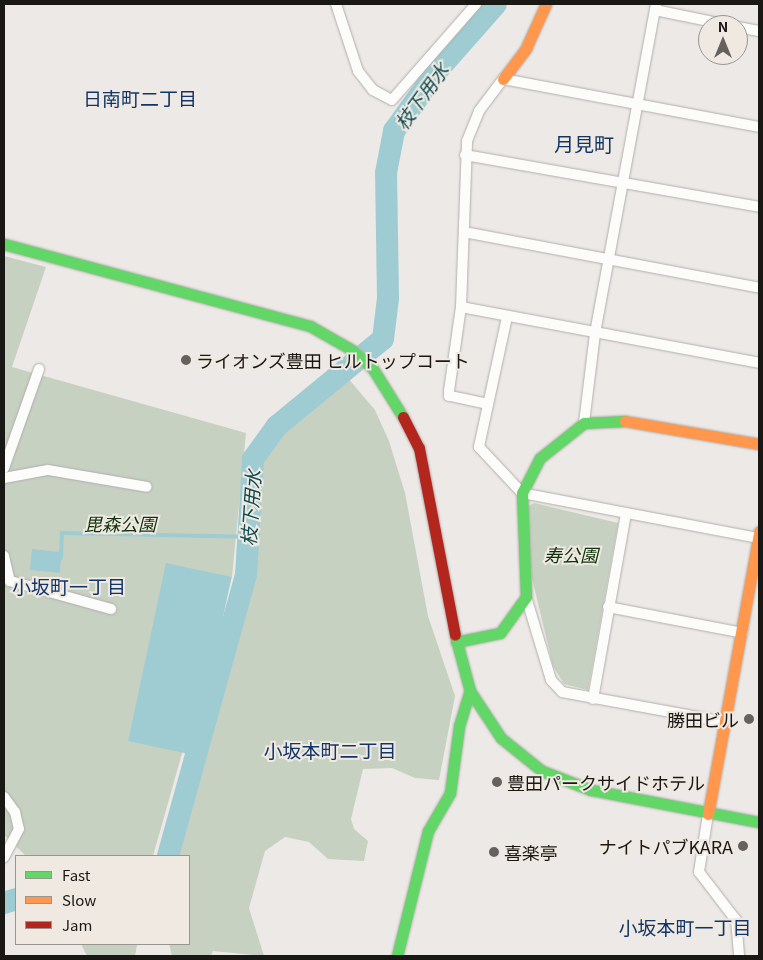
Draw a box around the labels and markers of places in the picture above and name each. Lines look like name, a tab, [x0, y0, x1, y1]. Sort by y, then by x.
place label: ライオンズ豊田 ヒルトップコート	[196, 349, 470, 371]
marker: ライオンズ豊田 ヒルトップコート	[180, 354, 192, 366]
place label: 勝田ビル	[667, 708, 739, 730]
marker: 勝田ビル	[743, 713, 755, 725]
place label: 豊田パークサイドホテル	[507, 771, 705, 793]
marker: 豊田パークサイドホテル	[491, 776, 503, 788]
place label: ナイトパブKARA	[598, 835, 733, 857]
marker: ナイトパブKARA	[737, 840, 749, 852]
place label: 喜楽亭	[504, 841, 558, 863]
marker: 喜楽亭	[488, 846, 500, 858]

